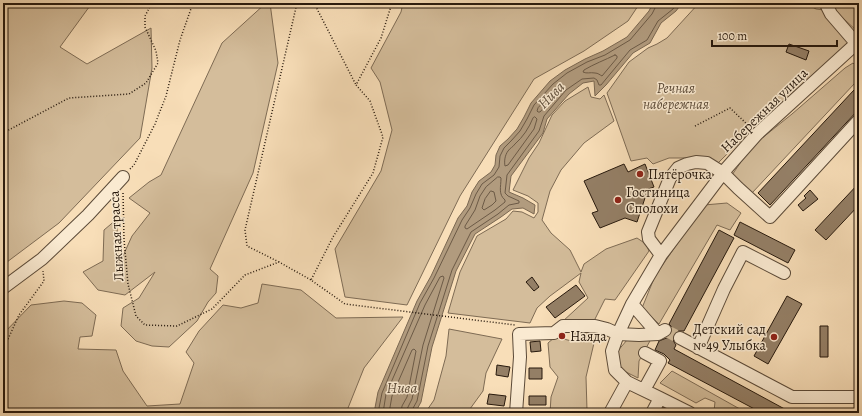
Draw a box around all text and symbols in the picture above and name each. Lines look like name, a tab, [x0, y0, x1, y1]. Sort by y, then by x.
scale bar	[712, 22, 837, 48]
text: 100 m	[718, 28, 747, 44]
street label: Набережная улица	[717, 63, 812, 157]
water label: Нива	[533, 77, 569, 113]
park label: Речная набережная	[643, 79, 709, 114]
place label: Пятёрочка	[648, 165, 712, 184]
marker: Пятёрочка	[635, 169, 645, 179]
place label: Гостиница Сполохи	[626, 183, 691, 218]
street label: Лыжная трасса	[105, 189, 128, 282]
marker: Гостиница Сполохи	[613, 195, 623, 205]
place label: Детский сад №49 Улыбка	[693, 320, 767, 355]
place label: Наяда	[570, 327, 607, 346]
marker: Наяда	[557, 331, 567, 341]
marker: Детский сад №49 Улыбка	[769, 332, 779, 342]
water label: Нива	[387, 378, 417, 398]

